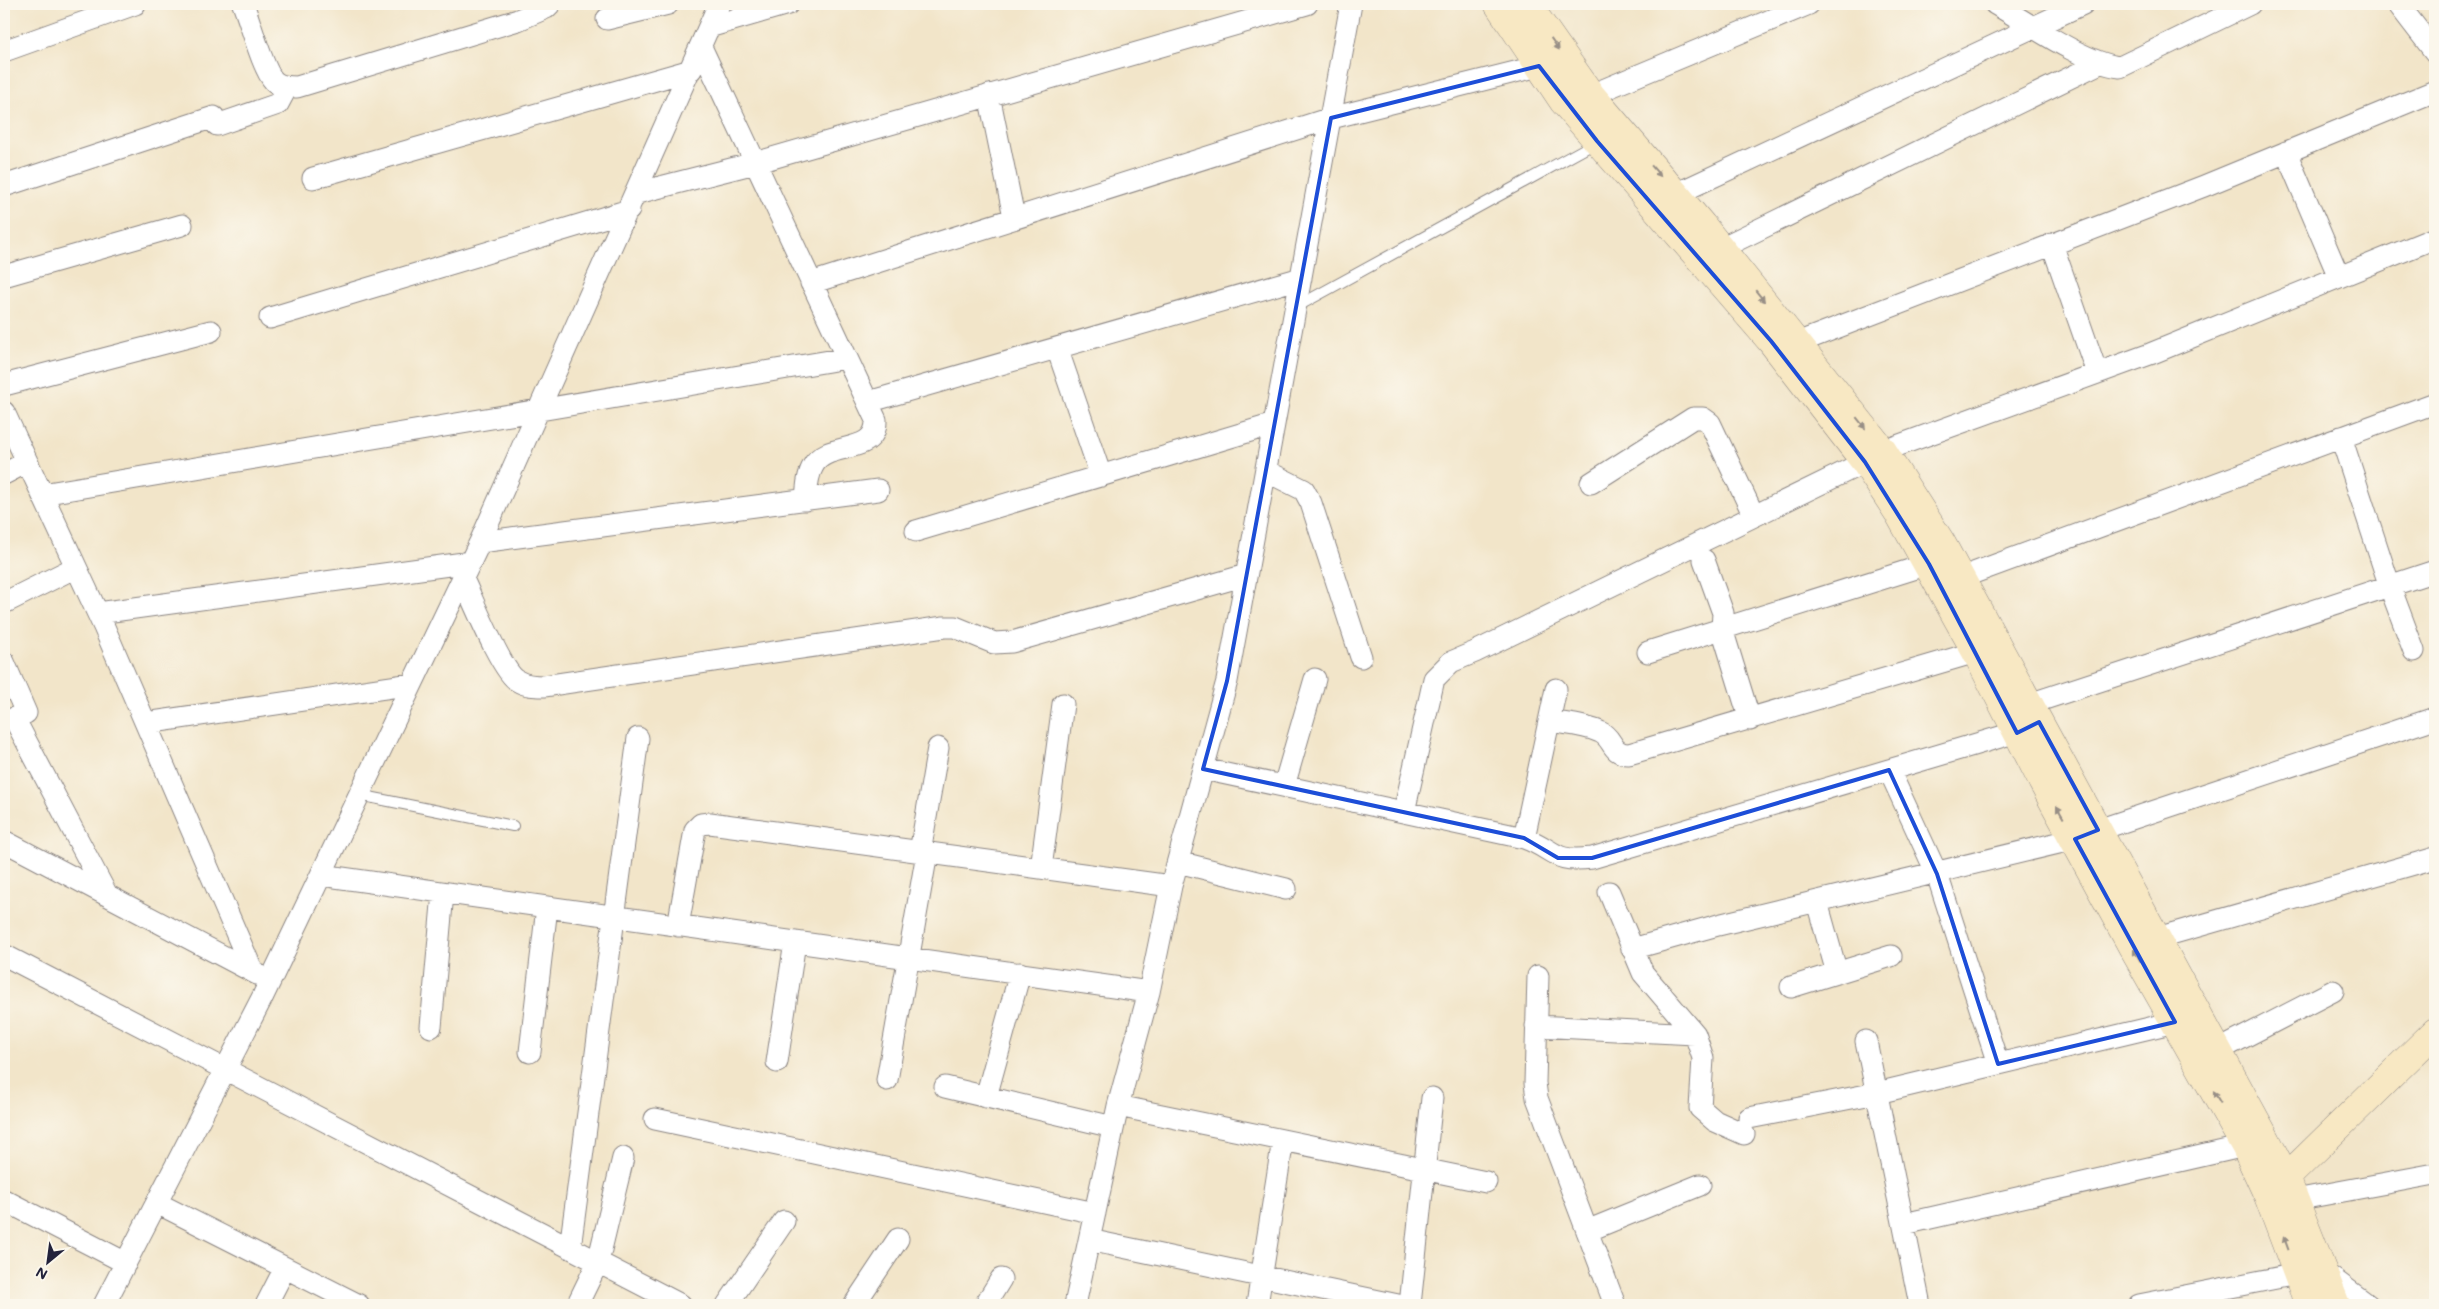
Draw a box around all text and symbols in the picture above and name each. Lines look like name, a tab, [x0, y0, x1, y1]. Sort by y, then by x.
one-way arrow	[1550, 37, 1560, 50]
one-way arrow	[1650, 164, 1661, 177]
one-way arrow	[1754, 289, 1765, 302]
one-way arrow	[1855, 416, 1866, 429]
one-way arrow	[2055, 805, 2064, 819]
one-way arrow	[2133, 948, 2141, 962]
one-way arrow	[2212, 1090, 2221, 1103]
one-way arrow	[2282, 1235, 2290, 1250]
north arrow	[22, 1236, 72, 1286]
text: N	[32, 1263, 51, 1285]

